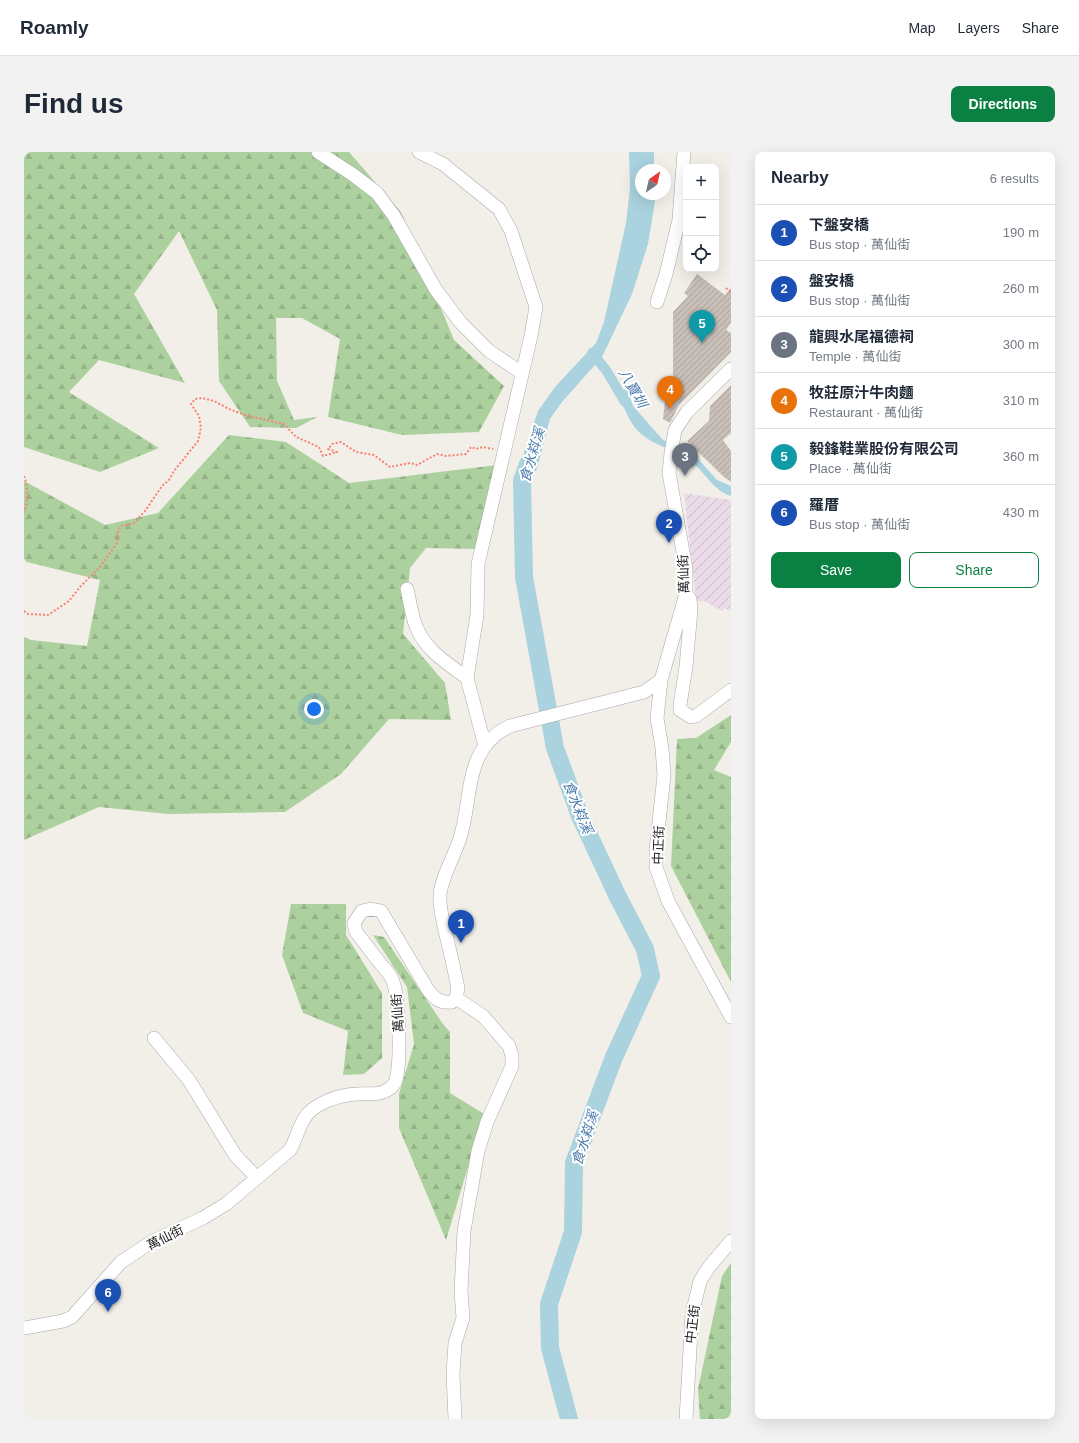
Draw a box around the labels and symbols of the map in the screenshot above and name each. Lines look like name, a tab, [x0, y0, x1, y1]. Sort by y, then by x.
north arrow	[635, 164, 671, 200]
pin: 5	[689, 310, 715, 343]
water label: 八寶圳	[616, 366, 651, 412]
pin: 4	[657, 376, 683, 409]
water label: 食水嵙溪	[517, 424, 548, 484]
pin: 3	[672, 443, 698, 476]
pin: 2	[656, 510, 682, 543]
street label: 萬仙街	[675, 554, 692, 594]
your location	[304, 699, 324, 719]
water label: 食水嵙溪	[560, 778, 597, 838]
street label: 中正街	[650, 825, 667, 865]
pin: 1	[448, 910, 474, 943]
street label: 萬仙街	[389, 993, 406, 1033]
water label: 食水嵙溪	[569, 1107, 602, 1167]
street label: 萬仙街	[144, 1222, 186, 1253]
pin: 6	[95, 1279, 121, 1312]
street label: 中正街	[683, 1304, 702, 1344]

